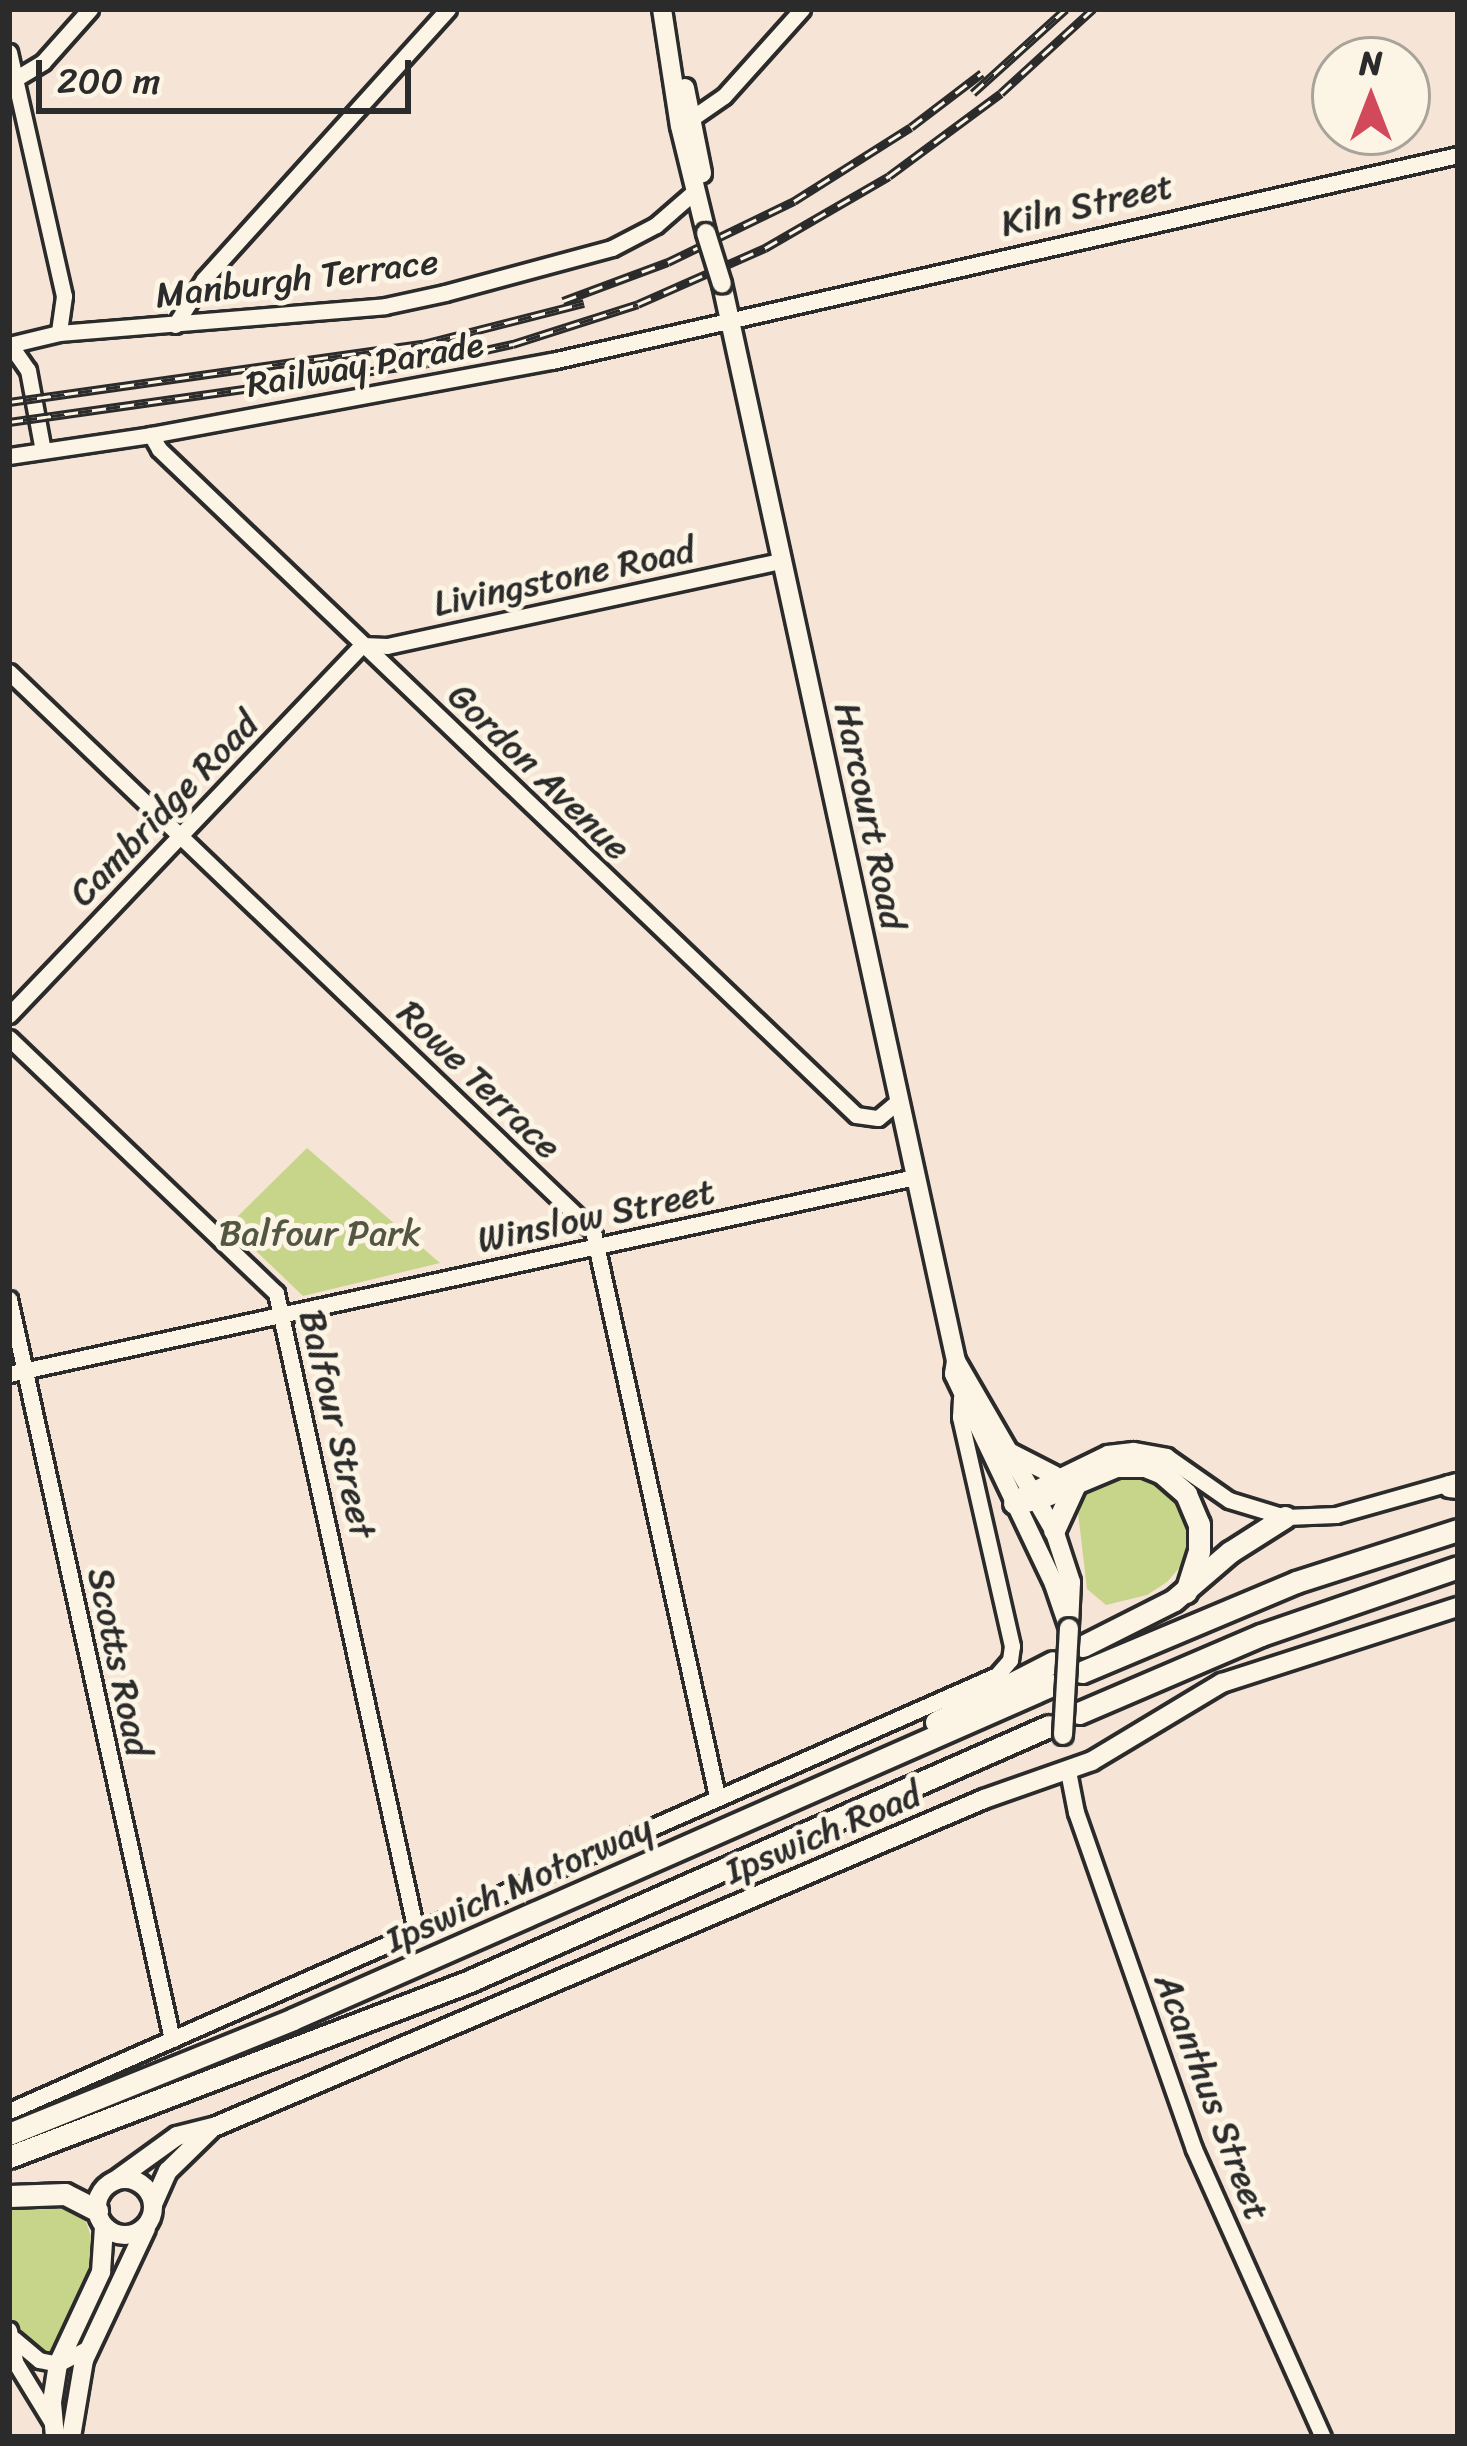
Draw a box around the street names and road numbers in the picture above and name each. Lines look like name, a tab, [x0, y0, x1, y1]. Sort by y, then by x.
street label: Kiln Street	[997, 164, 1177, 246]
street label: Manburgh Terrace	[153, 240, 441, 318]
street label: Railway Parade	[243, 323, 487, 407]
street label: Livingstone Road	[430, 528, 698, 626]
street label: Gordon Avenue	[439, 674, 639, 870]
street label: Harcourt Road	[825, 699, 915, 933]
street label: Cambridge Road	[61, 703, 267, 915]
street label: Rowe Terrace	[388, 991, 570, 1169]
street label: Winslow Street	[474, 1170, 718, 1262]
street label: Balfour Street	[290, 1306, 384, 1542]
street label: Scotts Road	[78, 1564, 160, 1760]
street label: Ipswich Road	[719, 1772, 927, 1894]
street label: Ipswich Motorway	[378, 1806, 660, 1962]
street label: Acanthus Street	[1145, 1967, 1279, 2227]

